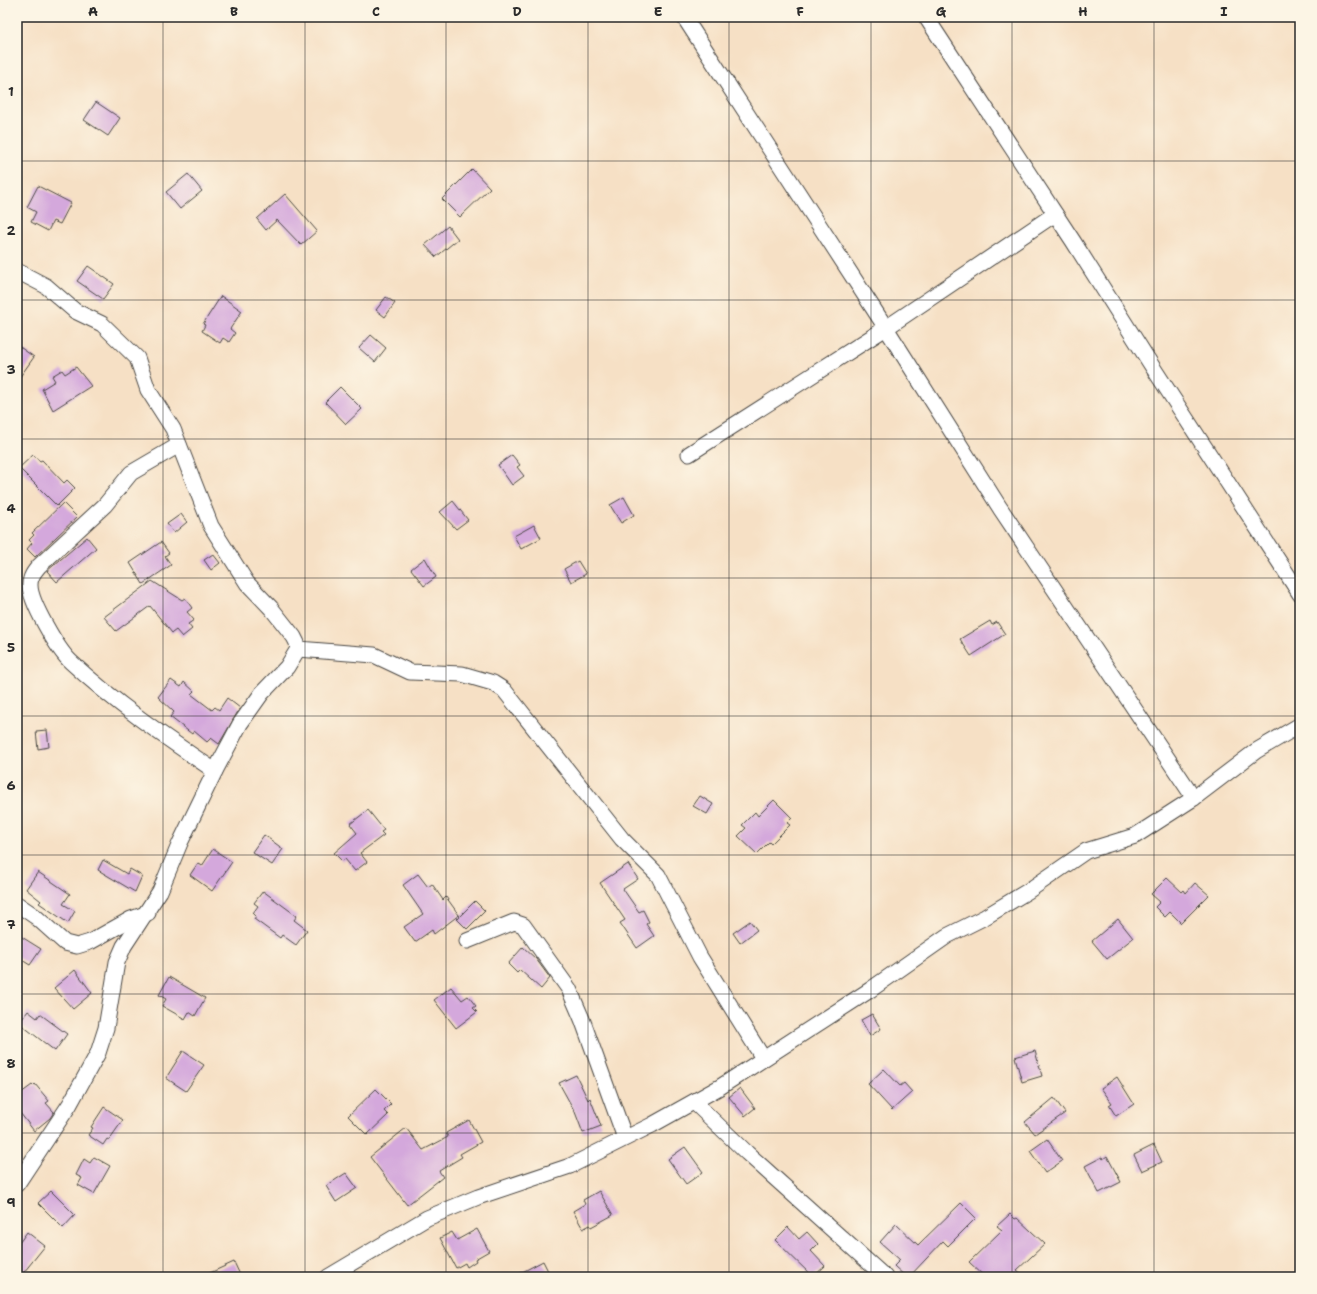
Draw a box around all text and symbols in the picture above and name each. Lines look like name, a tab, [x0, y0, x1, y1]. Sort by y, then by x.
text: A	[88, 3, 98, 20]
text: B	[230, 3, 238, 20]
text: C	[372, 3, 380, 20]
text: D	[512, 3, 522, 20]
text: E	[654, 3, 663, 20]
text: F	[796, 3, 804, 20]
text: G	[936, 3, 947, 20]
text: H	[1078, 3, 1088, 20]
text: I	[1220, 3, 1228, 20]
text: 1	[8, 83, 14, 100]
text: 2	[6, 222, 16, 239]
text: 3	[6, 361, 16, 378]
text: 4	[6, 500, 16, 517]
text: 5	[7, 639, 15, 656]
text: 6	[6, 777, 16, 794]
text: 7	[6, 916, 16, 933]
text: 8	[6, 1055, 16, 1072]
text: 9	[6, 1194, 16, 1211]

